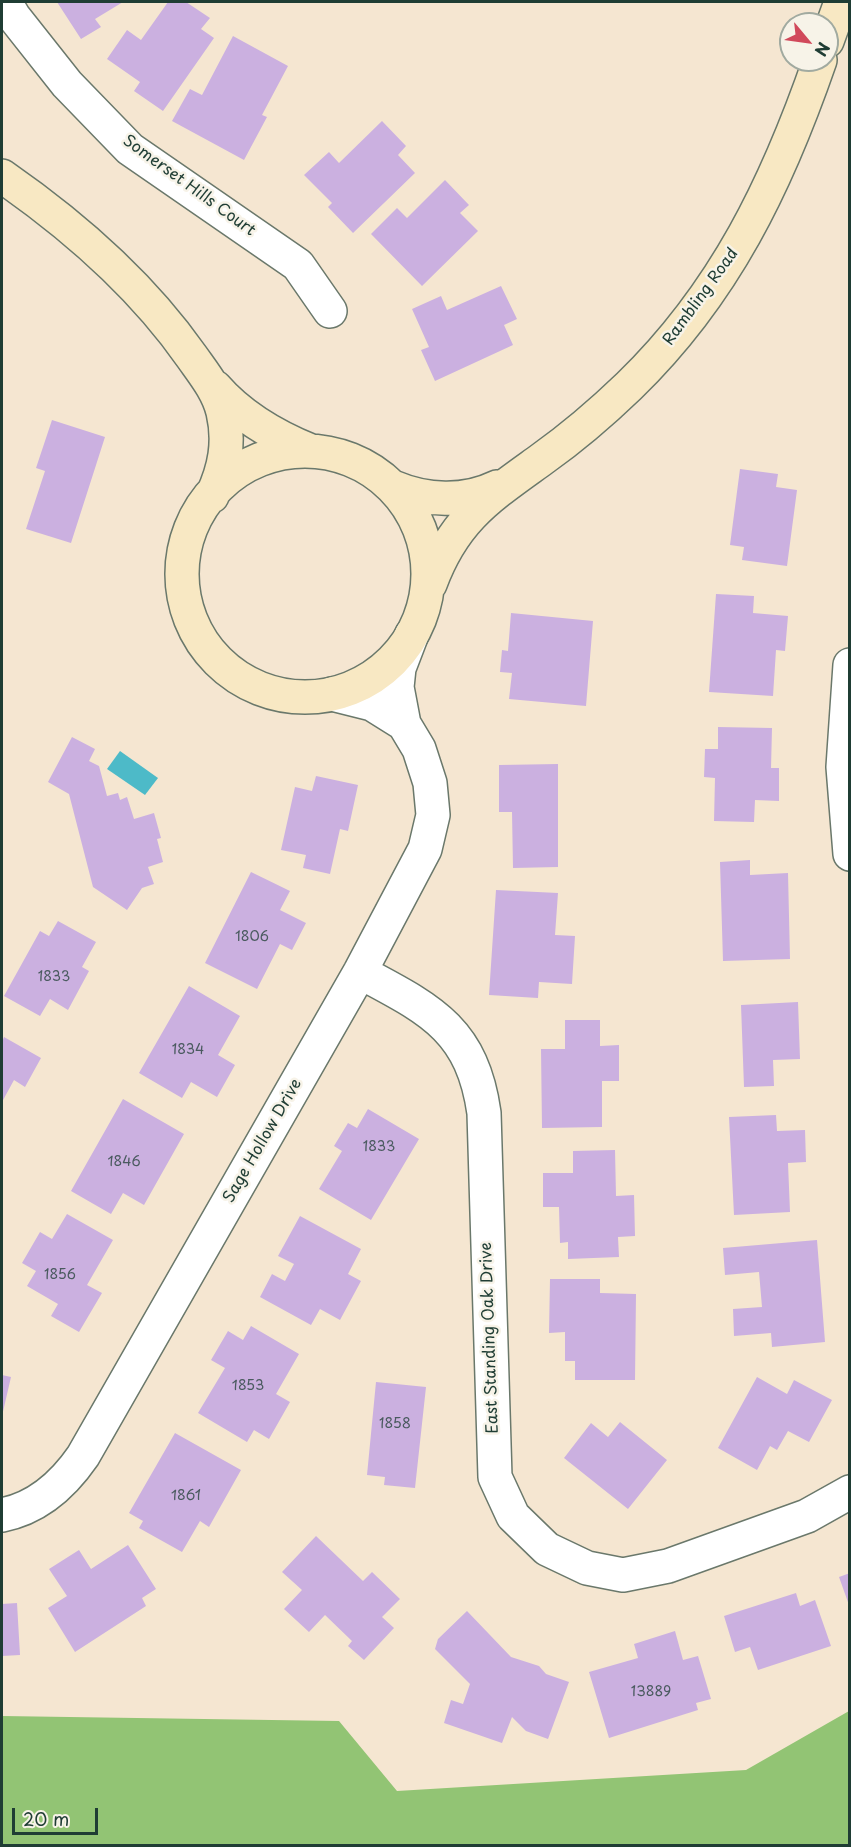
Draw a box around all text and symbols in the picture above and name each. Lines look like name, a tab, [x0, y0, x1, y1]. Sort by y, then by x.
north arrow	[779, 12, 839, 72]
text: N	[809, 38, 837, 61]
street label: Somerset Hills Court	[119, 131, 259, 241]
street label: Rambling Road	[659, 245, 743, 349]
house number: 1806	[235, 929, 269, 945]
house number: 1833	[38, 969, 70, 985]
house number: 1834	[172, 1042, 204, 1058]
street label: Sage Hollow Drive	[220, 1076, 306, 1206]
house number: 1833	[363, 1139, 395, 1155]
house number: 1846	[107, 1154, 141, 1170]
street label: East Standing Oak Drive	[477, 1242, 503, 1434]
house number: 1856	[44, 1267, 76, 1283]
house number: 1853	[232, 1378, 264, 1394]
house number: 1858	[379, 1416, 411, 1432]
house number: 1861	[171, 1488, 201, 1504]
house number: 13889	[631, 1684, 671, 1700]
scale bar	[15, 1796, 100, 1834]
text: 20 m	[23, 1805, 69, 1832]

